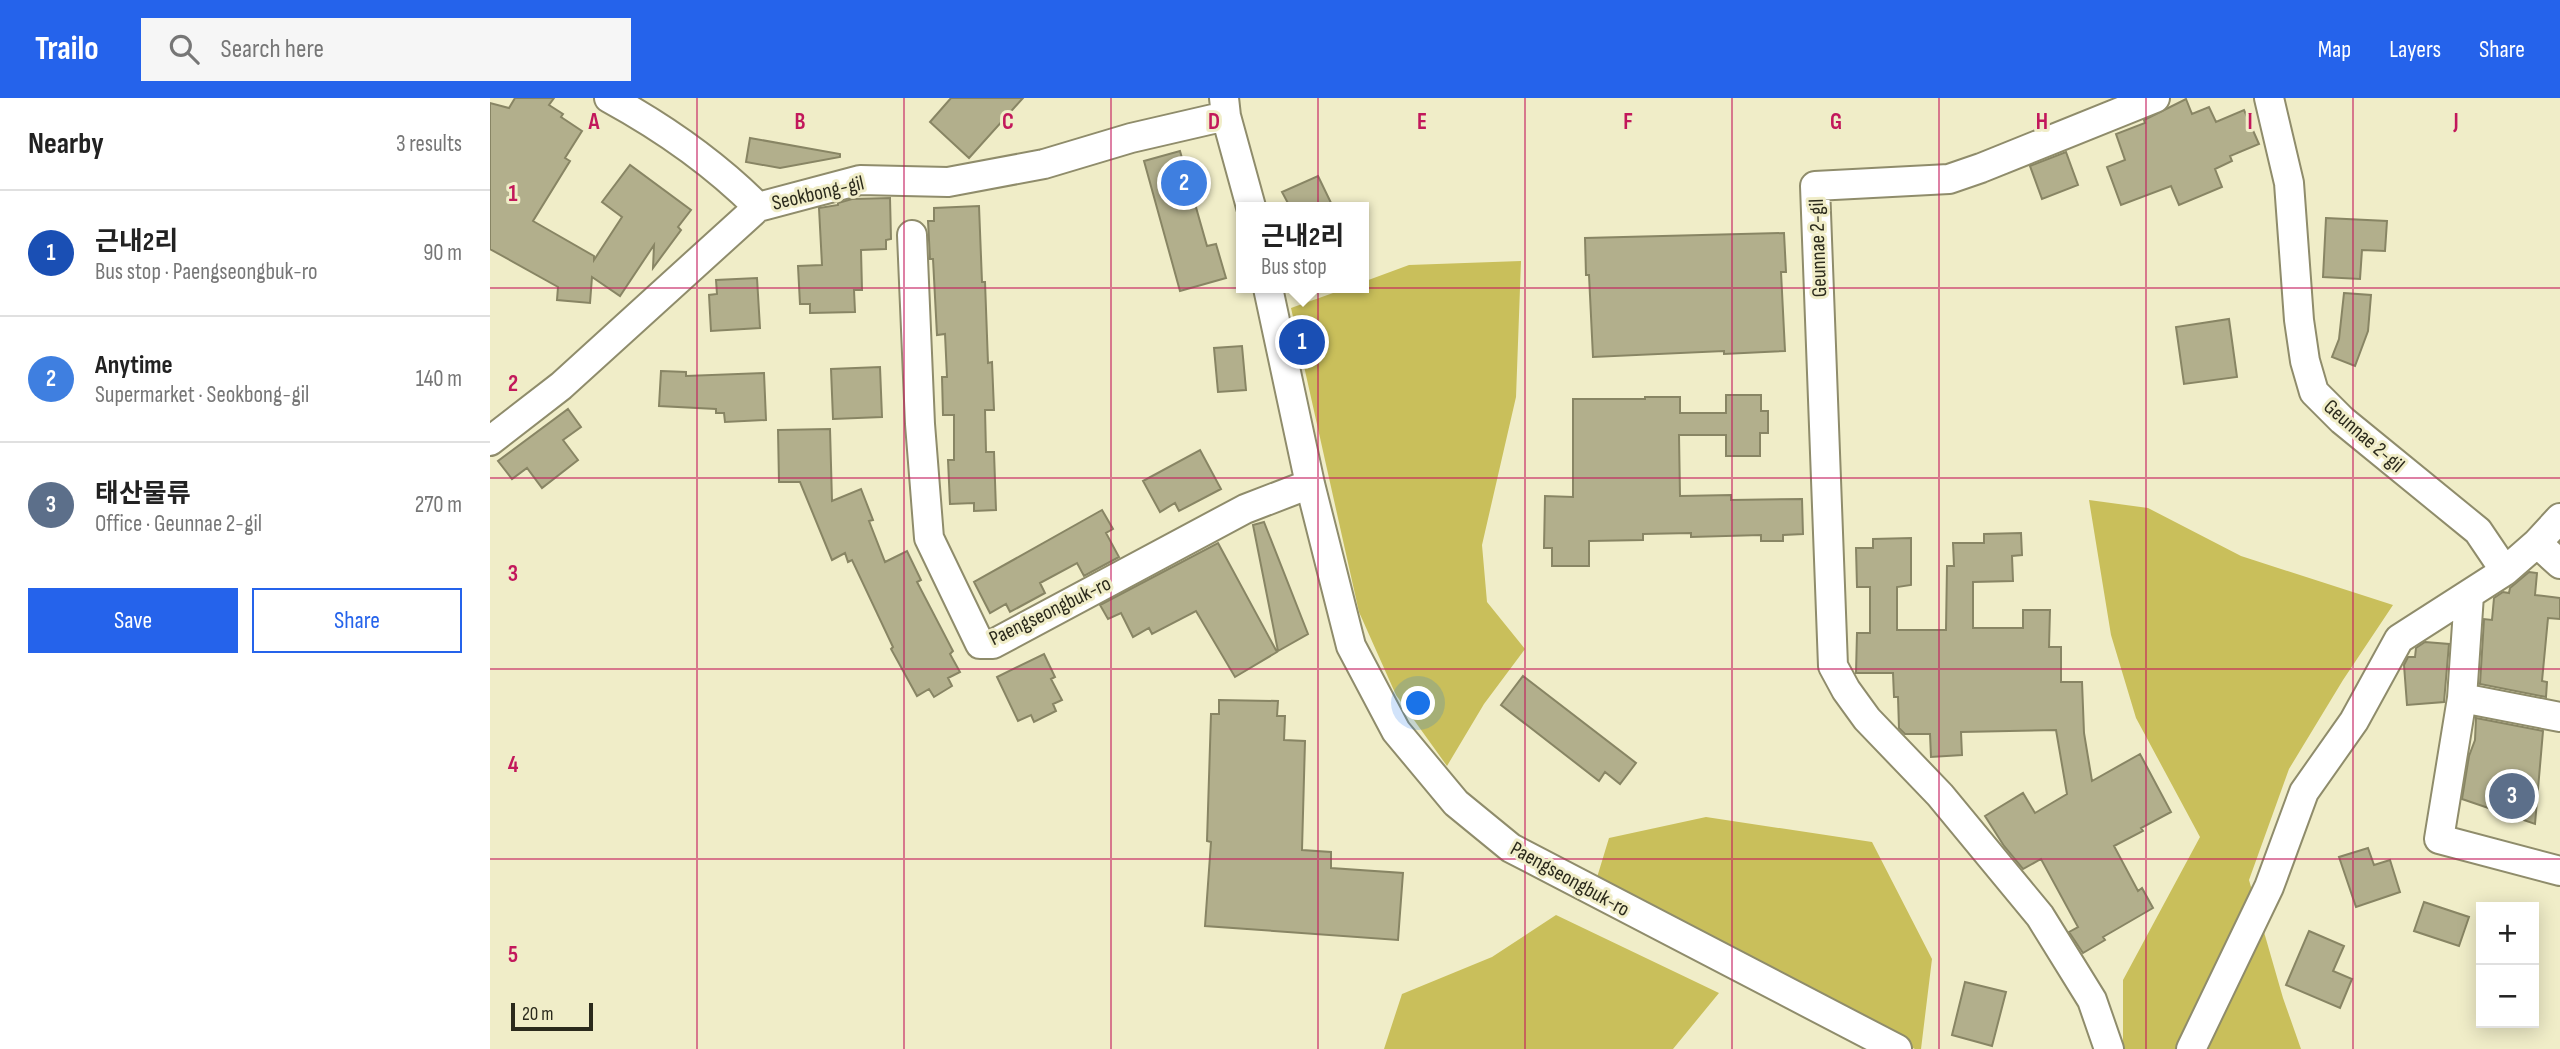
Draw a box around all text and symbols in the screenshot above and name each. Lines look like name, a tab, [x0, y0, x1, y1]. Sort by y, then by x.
search box	[141, 18, 631, 81]
text: Trailo	[35, 29, 99, 69]
icon: search	[165, 30, 203, 68]
text: Search here	[221, 34, 324, 65]
text: Map	[2318, 35, 2351, 64]
text: Layers	[2389, 35, 2441, 64]
text: Share	[2479, 35, 2525, 64]
text: A	[588, 108, 601, 136]
text: B	[795, 108, 806, 136]
text: C	[1002, 108, 1014, 136]
text: D	[1208, 108, 1220, 136]
text: E	[1417, 108, 1427, 136]
text: F	[1623, 108, 1633, 136]
text: G	[1830, 108, 1842, 136]
text: H	[2036, 108, 2048, 136]
text: I	[2247, 108, 2253, 136]
text: J	[2452, 108, 2459, 136]
text: Nearby	[28, 126, 104, 162]
text: 3 results	[396, 130, 462, 158]
pin: 2	[1161, 157, 1207, 209]
street label: Seokbong-gil	[769, 170, 867, 216]
text: 1	[508, 180, 518, 208]
street label: Geunnae 2-gil	[1804, 198, 1832, 298]
popup	[1236, 202, 1369, 293]
text: 근내2리	[1261, 222, 1344, 253]
text: 근내2리	[95, 227, 178, 258]
text: 1	[46, 239, 56, 267]
text: 90 m	[423, 239, 462, 267]
text: Bus stop	[1261, 253, 1327, 281]
text: Bus stop · Paengseongbuk-ro	[95, 258, 318, 286]
pin: 1	[1279, 316, 1325, 368]
text: Anytime	[95, 350, 173, 381]
text: 2	[46, 365, 56, 393]
text: 140 m	[416, 365, 462, 393]
text: 2	[508, 370, 518, 398]
text: Supermarket · Seokbong-gil	[95, 381, 309, 409]
street label: Geunnae 2-gil	[2319, 394, 2409, 478]
text: 태산물류	[95, 479, 191, 510]
text: 3	[46, 491, 56, 519]
text: 270 m	[415, 491, 462, 519]
text: Office · Geunnae 2-gil	[95, 510, 262, 538]
text: 3	[508, 560, 518, 588]
street label: Paengseongbuk-ro	[985, 571, 1115, 651]
button: Save	[28, 588, 238, 653]
button: Share	[252, 588, 462, 653]
your location	[1401, 686, 1435, 720]
text: 4	[508, 751, 519, 779]
pin: 3	[2489, 770, 2535, 822]
street label: Paengseongbuk-ro	[1506, 836, 1634, 922]
map controls	[2476, 902, 2539, 1028]
button: +	[2476, 902, 2539, 965]
text: 5	[508, 941, 518, 969]
button: −	[2476, 965, 2539, 1028]
scale bar	[511, 1000, 593, 1032]
text: 20 m	[522, 1003, 554, 1026]

